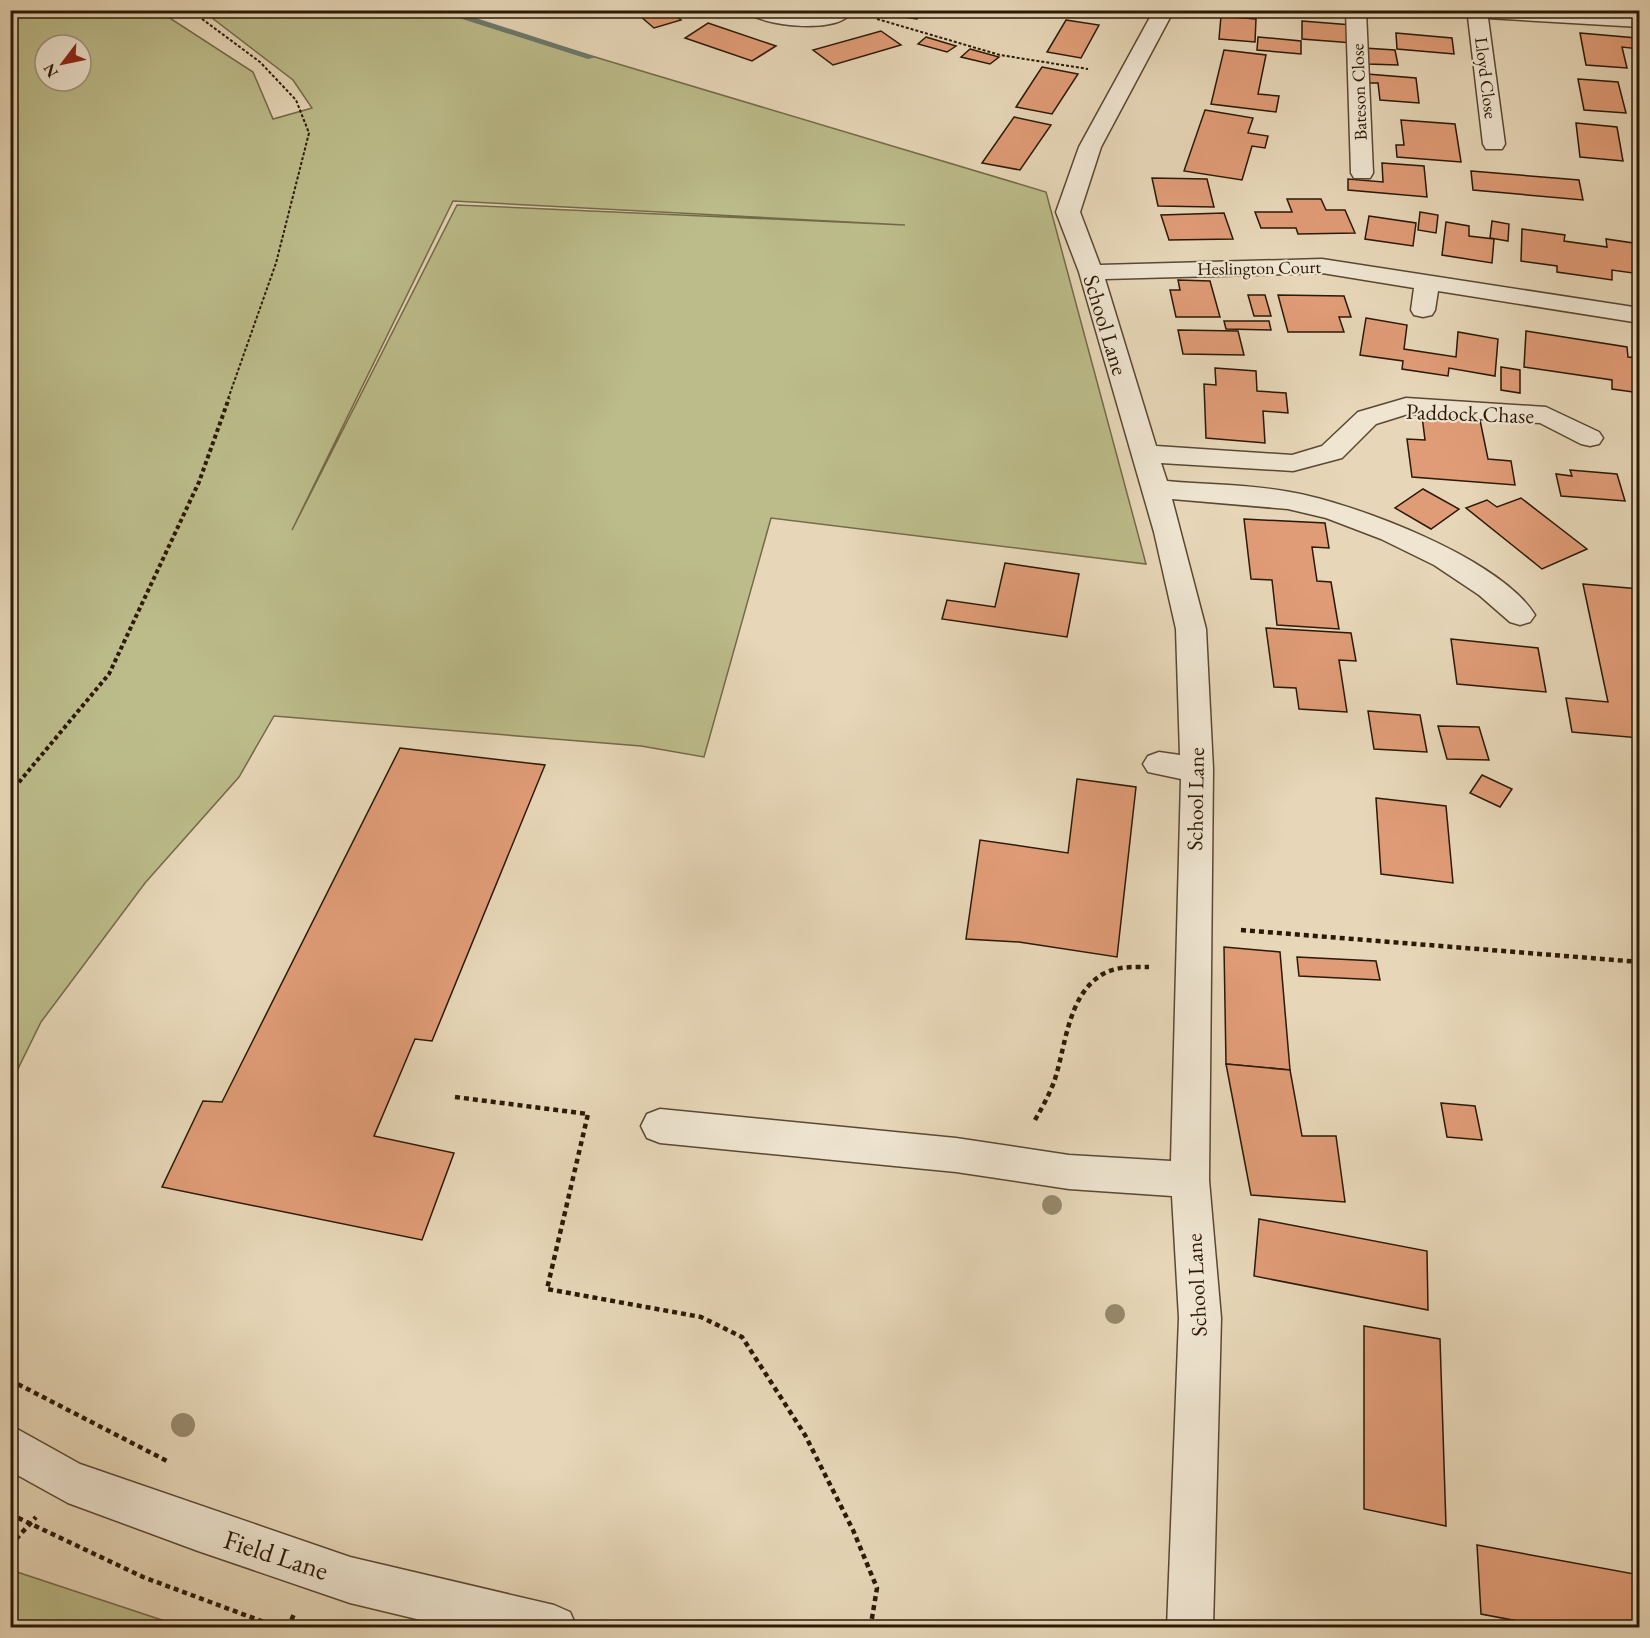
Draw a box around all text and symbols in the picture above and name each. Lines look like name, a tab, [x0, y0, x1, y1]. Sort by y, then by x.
north arrow	[33, 33, 93, 93]
street label: Lloyd Close	[1470, 36, 1503, 120]
street label: Bateson Close	[1345, 43, 1372, 141]
text: N	[38, 60, 63, 82]
street label: Heslington Court	[1197, 255, 1322, 280]
street label: School Lane	[1077, 271, 1135, 379]
street label: Paddock Chase	[1405, 397, 1535, 430]
street label: School Lane	[1180, 747, 1211, 851]
street label: School Lane	[1179, 1232, 1214, 1337]
street label: Field Lane	[219, 1521, 333, 1588]

